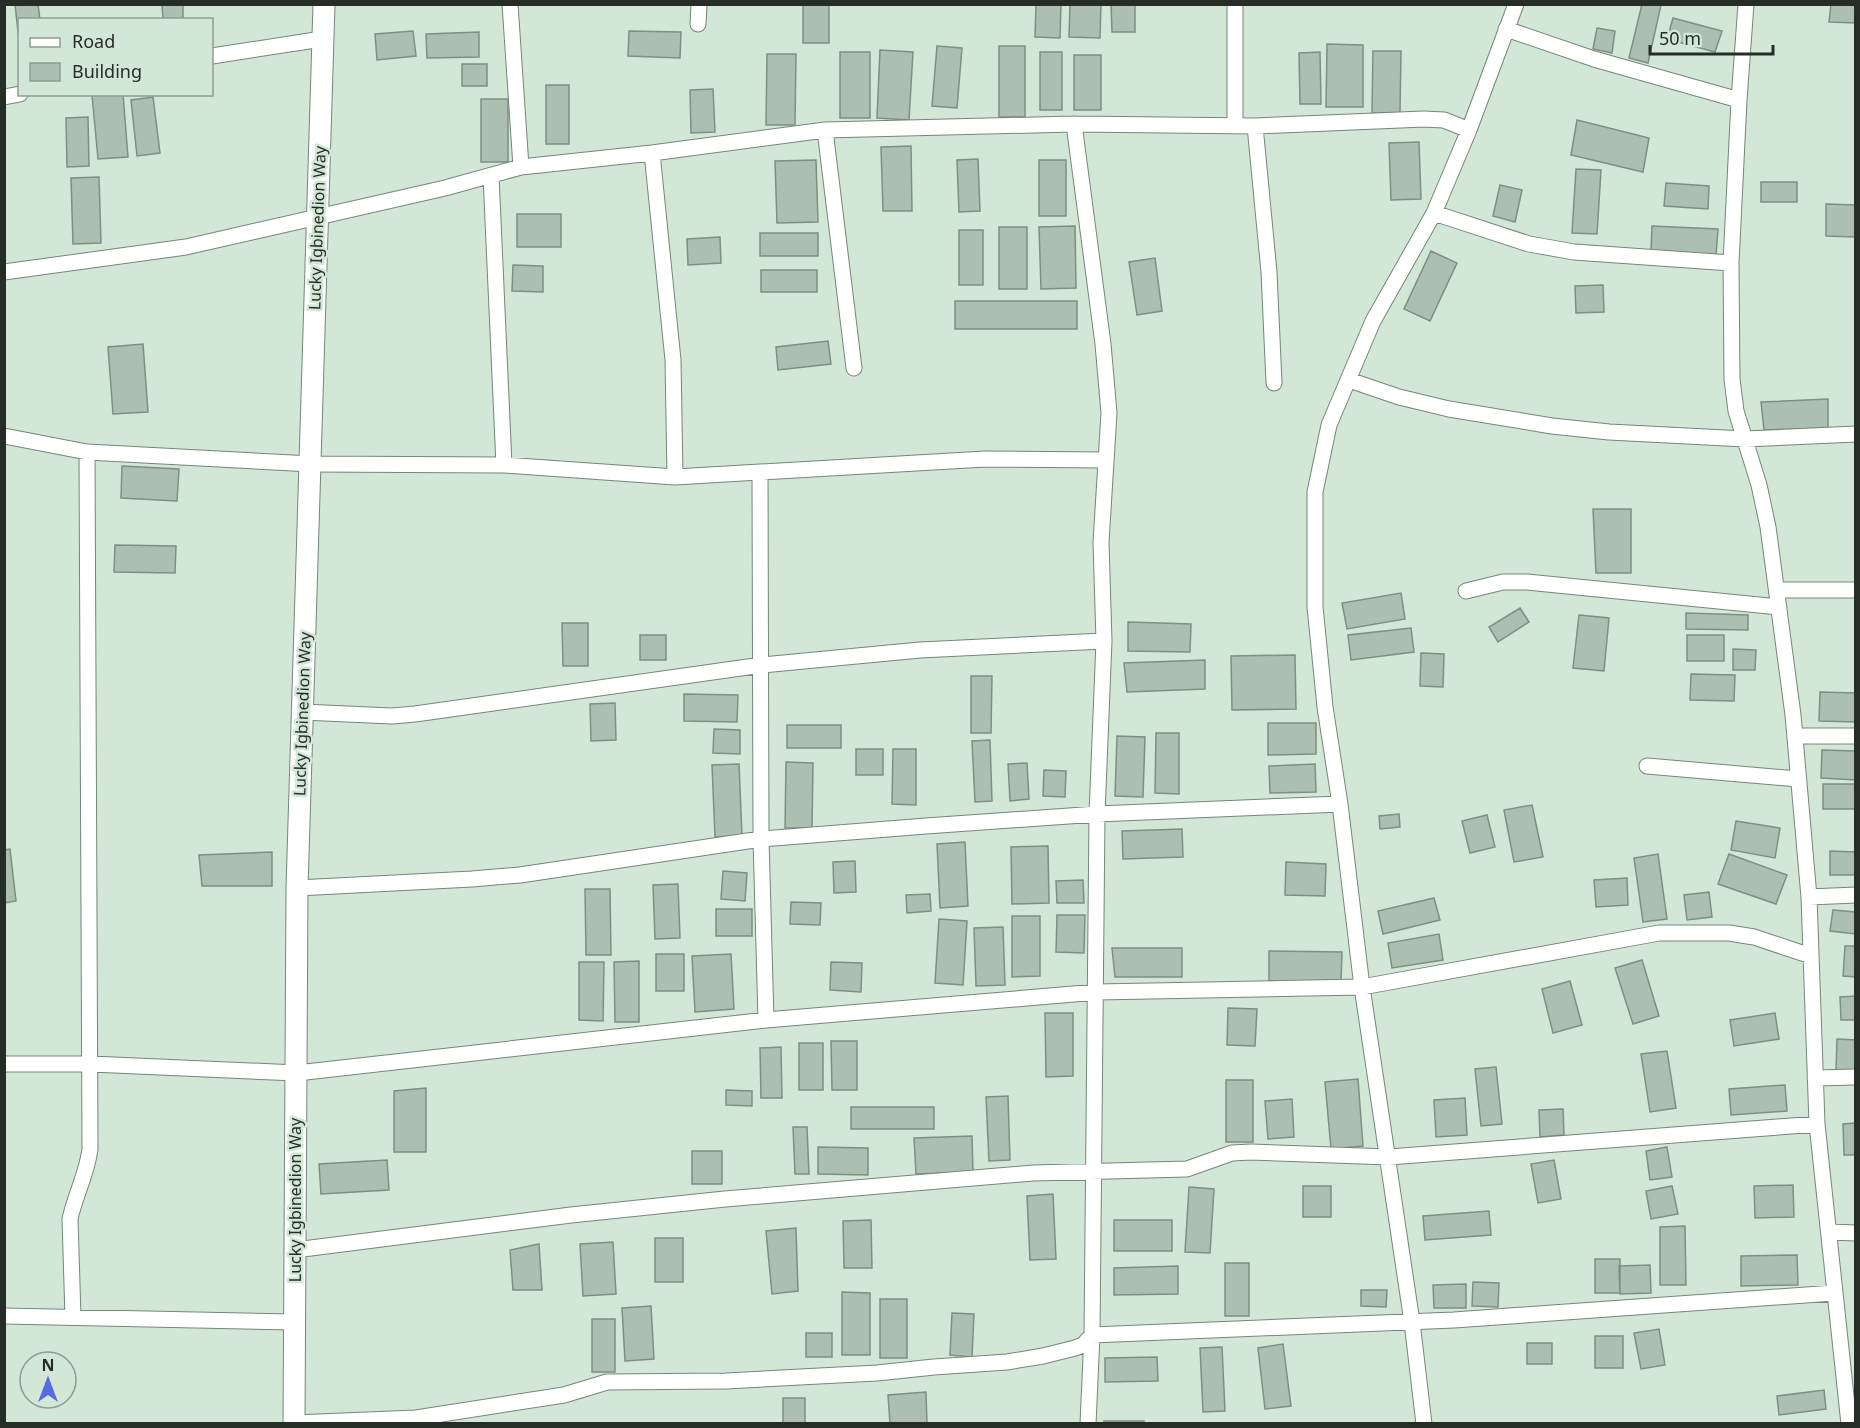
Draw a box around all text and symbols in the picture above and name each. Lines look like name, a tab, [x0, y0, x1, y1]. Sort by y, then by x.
legend	[18, 18, 213, 96]
scale bar	[1650, 18, 1773, 56]
text: 50 m	[1659, 26, 1701, 50]
text: Road	[72, 29, 115, 53]
text: Building	[72, 59, 142, 83]
street label: Lucky Igbinedion Way	[303, 145, 331, 311]
street label: Lucky Igbinedion Way	[288, 631, 316, 797]
street label: Lucky Igbinedion Way	[284, 1117, 306, 1282]
north arrow	[18, 1350, 78, 1410]
text: N	[41, 1354, 55, 1376]

